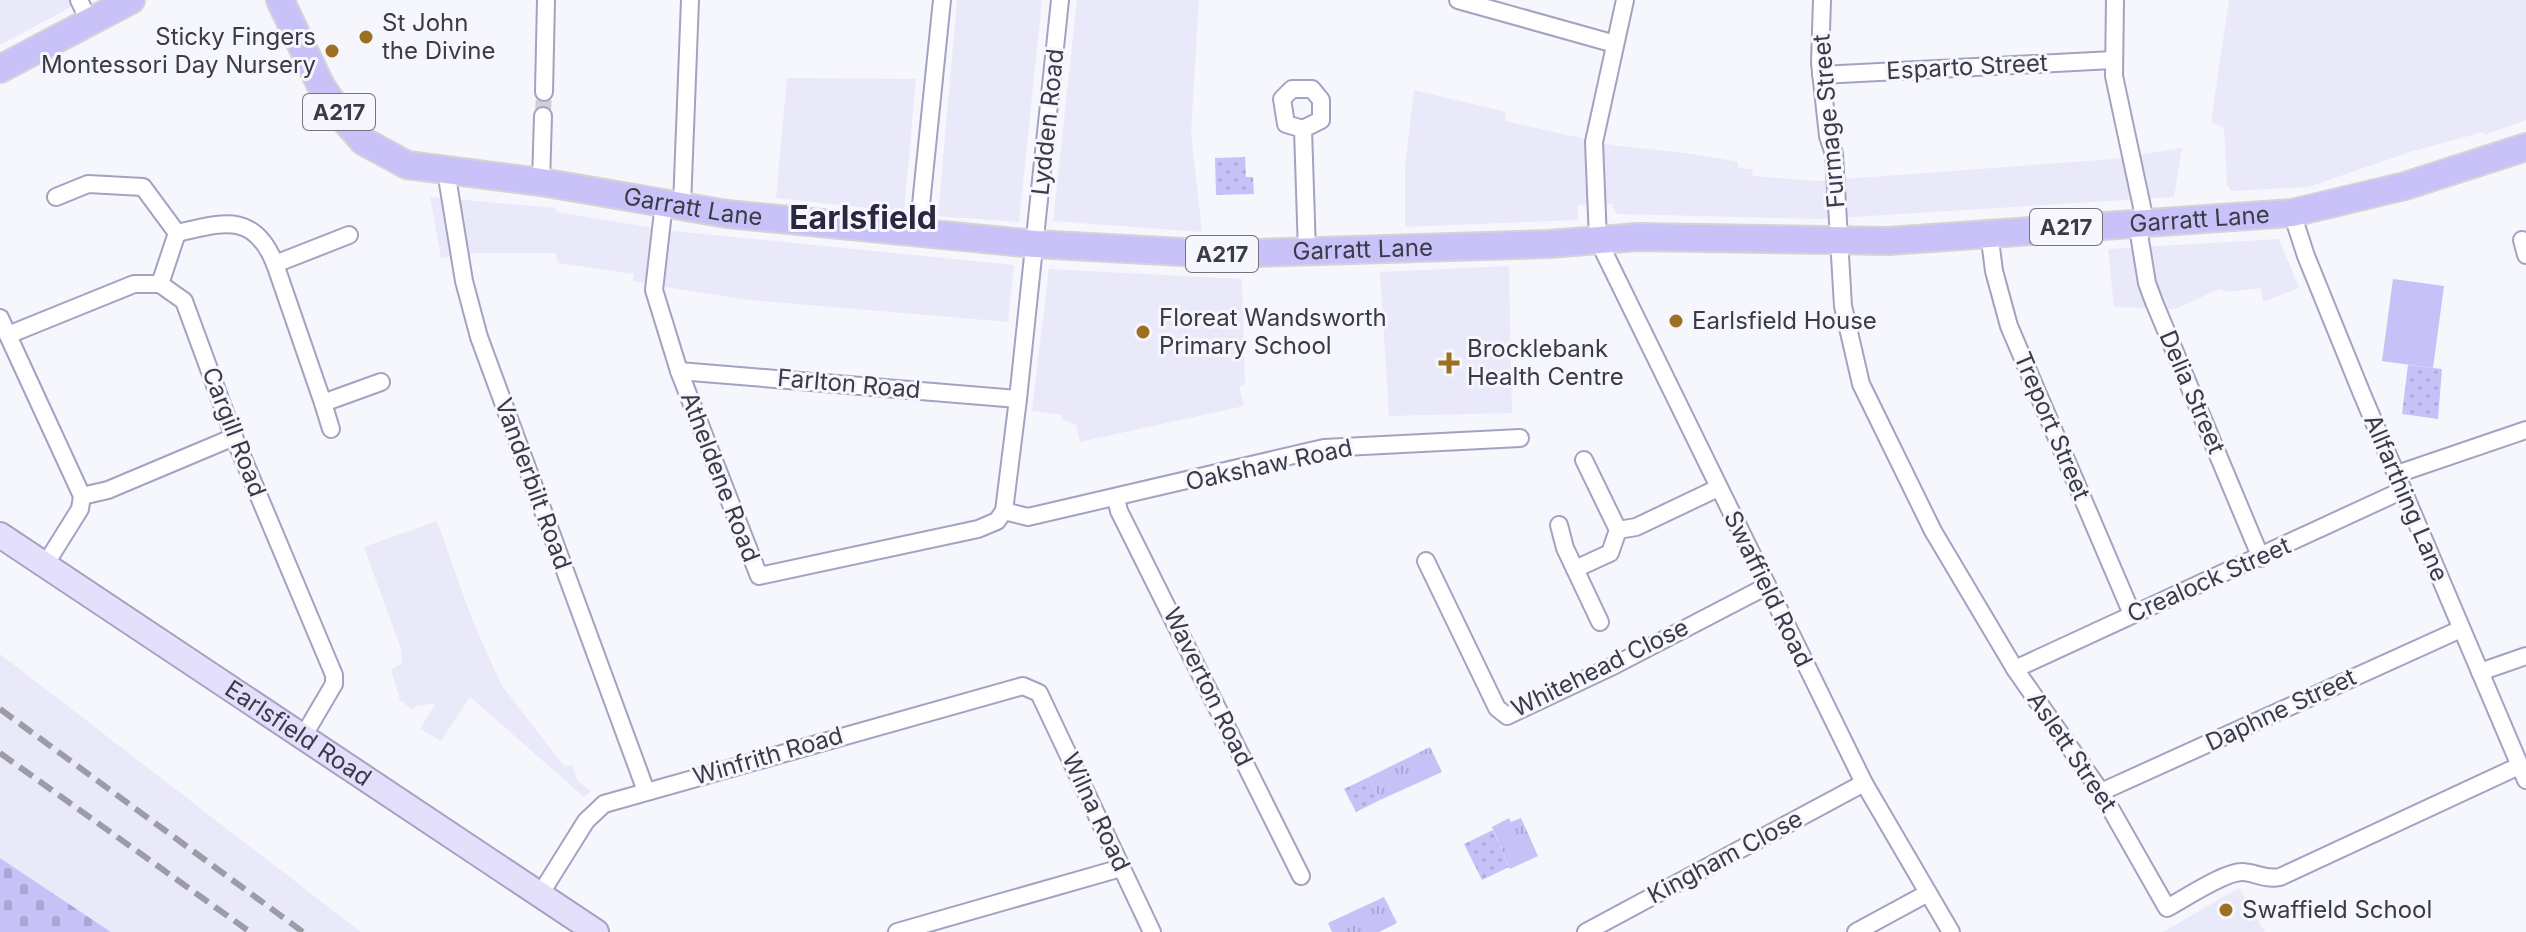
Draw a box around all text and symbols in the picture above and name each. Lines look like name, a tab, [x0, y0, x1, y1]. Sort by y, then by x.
place label: St John the Divine	[382, 8, 495, 65]
place label: Sticky Fingers Montessori Day Nursery	[41, 22, 316, 79]
marker: St John the Divine	[357, 28, 375, 46]
street label: Furmage Street	[1806, 33, 1851, 209]
marker: Sticky Fingers Montessori Day Nursery	[323, 42, 341, 60]
street label: Lydden Road	[1025, 47, 1070, 197]
street label: Esparto Street	[1886, 48, 2048, 85]
road number: A217	[303, 94, 375, 130]
street label: Garratt Lane	[621, 181, 764, 231]
district label: Earlsfield	[789, 198, 937, 237]
street label: Garratt Lane	[2128, 200, 2271, 238]
road number: A217	[2030, 209, 2102, 245]
street label: Garratt Lane	[1292, 233, 1433, 266]
road number: A217	[1186, 236, 1258, 272]
place label: Floreat Wandsworth Primary School	[1159, 303, 1387, 360]
place label: Earlsfield House	[1692, 306, 1877, 335]
marker: Earlsfield House	[1667, 312, 1685, 330]
marker: Floreat Wandsworth Primary School	[1134, 323, 1152, 341]
street label: Delia Street	[2154, 326, 2231, 458]
place label: Brocklebank Health Centre	[1467, 334, 1624, 391]
street label: Treport Street	[2008, 348, 2097, 504]
marker: Brocklebank Health Centre	[1438, 352, 1460, 374]
street label: Cargill Road	[196, 363, 272, 501]
street label: Farlton Road	[776, 363, 922, 404]
street label: Atheldene Road	[675, 388, 766, 566]
street label: Vanderbilt Road	[489, 394, 578, 573]
street label: Allfarthing Lane	[2358, 410, 2455, 586]
street label: Oakshaw Road	[1183, 433, 1355, 496]
street label: Swaffield Road	[1718, 506, 1819, 672]
street label: Crealock Street	[2123, 531, 2295, 628]
street label: Waverton Road	[1158, 603, 1259, 771]
street label: Whitehead Close	[1507, 612, 1693, 723]
street label: Daphne Street	[2201, 662, 2361, 757]
street label: Earlsfield Road	[220, 674, 377, 792]
street label: Aslett Street	[2022, 686, 2123, 817]
street label: Winfrith Road	[690, 720, 846, 791]
street label: Wilna Road	[1056, 748, 1137, 876]
street label: Kingham Close	[1642, 804, 1807, 910]
place label: Swaffield School	[2242, 895, 2432, 924]
marker: Swaffield School	[2217, 901, 2235, 919]

